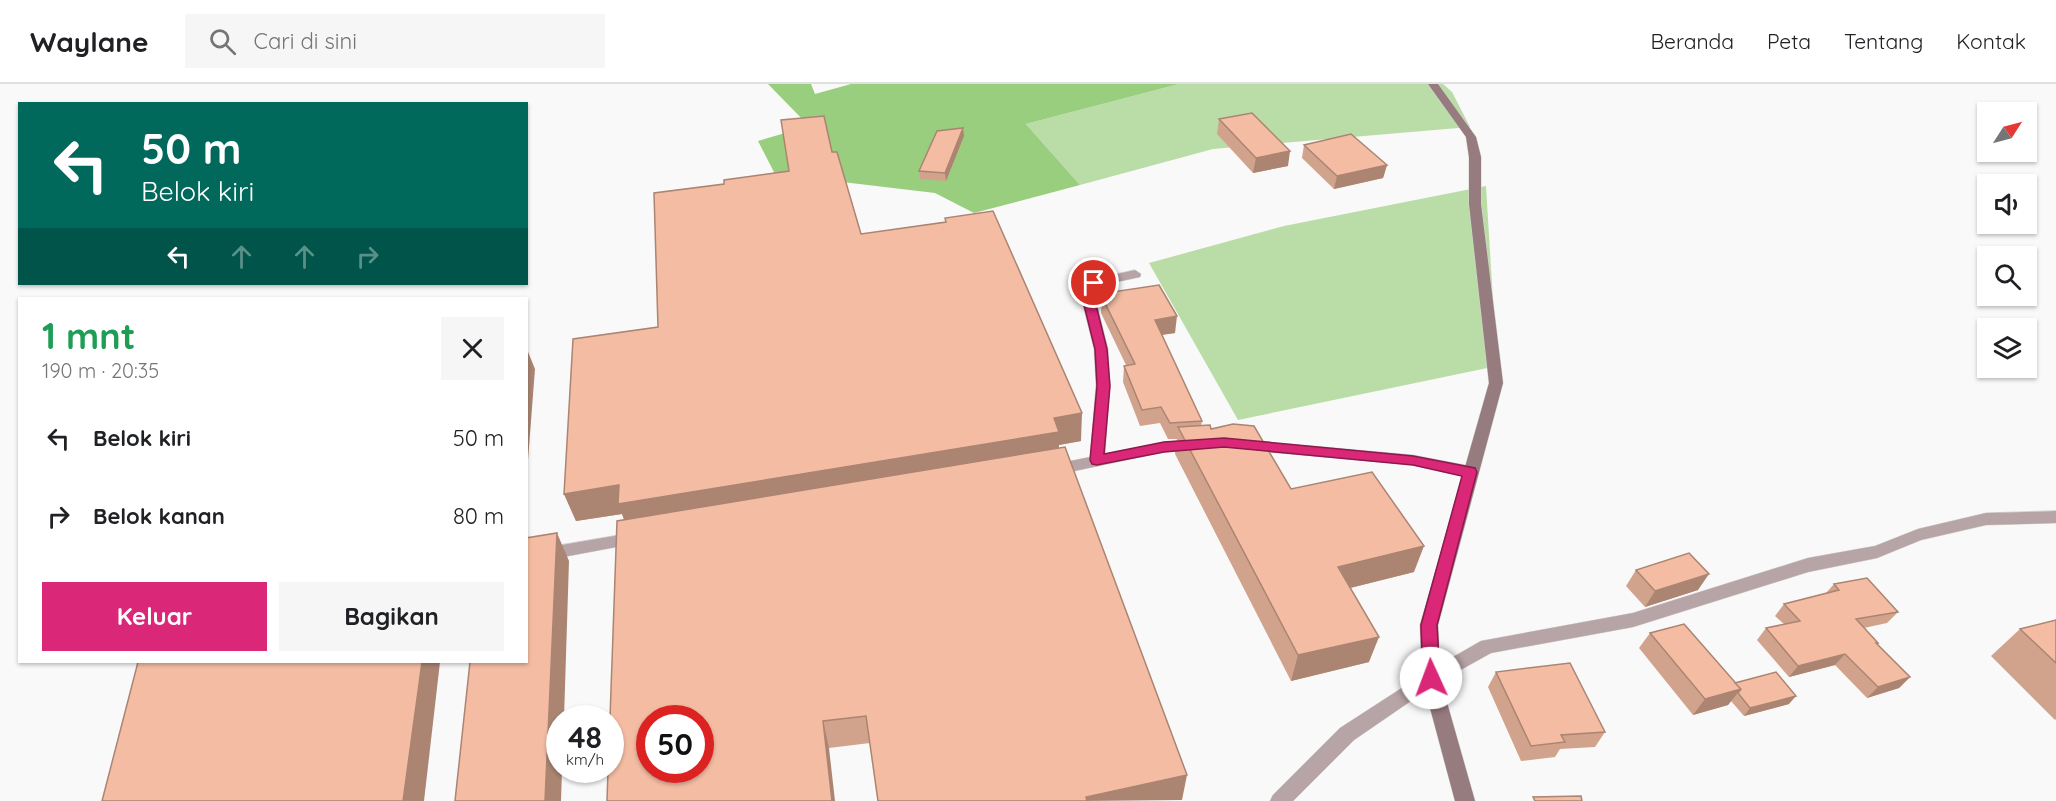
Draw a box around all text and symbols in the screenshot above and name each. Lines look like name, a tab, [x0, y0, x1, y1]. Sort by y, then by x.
search box	[185, 14, 605, 68]
text: Waylane	[30, 24, 149, 59]
icon: search	[206, 25, 239, 58]
text: Cari di sini	[254, 27, 357, 55]
text: Beranda	[1650, 28, 1734, 54]
text: Peta	[1767, 28, 1811, 54]
text: Tentang	[1844, 28, 1923, 54]
text: Kontak	[1956, 28, 2026, 54]
north arrow	[1977, 102, 2037, 162]
map controls	[1977, 102, 2037, 378]
text: 50 m	[141, 122, 241, 175]
icon: left	[42, 126, 120, 204]
text: Belok kiri	[141, 174, 254, 208]
button: sound	[1977, 174, 2037, 234]
icon: left	[162, 240, 195, 273]
icon: ahead	[225, 240, 258, 273]
icon: ahead	[288, 240, 321, 273]
icon: right	[351, 240, 384, 273]
button: search	[1977, 246, 2037, 306]
pin	[1068, 257, 1119, 308]
icon: arrive	[1077, 266, 1110, 299]
text: 1 mnt	[42, 313, 135, 358]
button: close	[441, 317, 504, 380]
button: layers	[1977, 318, 2037, 378]
text: 190 m · 20:35	[42, 358, 159, 383]
icon: left	[42, 422, 75, 455]
text: Belok kiri	[93, 424, 191, 452]
text: 50 m	[453, 424, 504, 452]
icon: right	[42, 500, 75, 533]
text: Belok kanan	[93, 502, 225, 530]
text: 80 m	[453, 502, 504, 530]
button: Keluar	[42, 582, 267, 651]
button: Bagikan	[279, 582, 504, 651]
position arrow	[1399, 646, 1463, 710]
speed limit sign: 50	[636, 705, 714, 783]
text: 48	[568, 718, 602, 756]
text: km/h	[566, 750, 604, 769]

